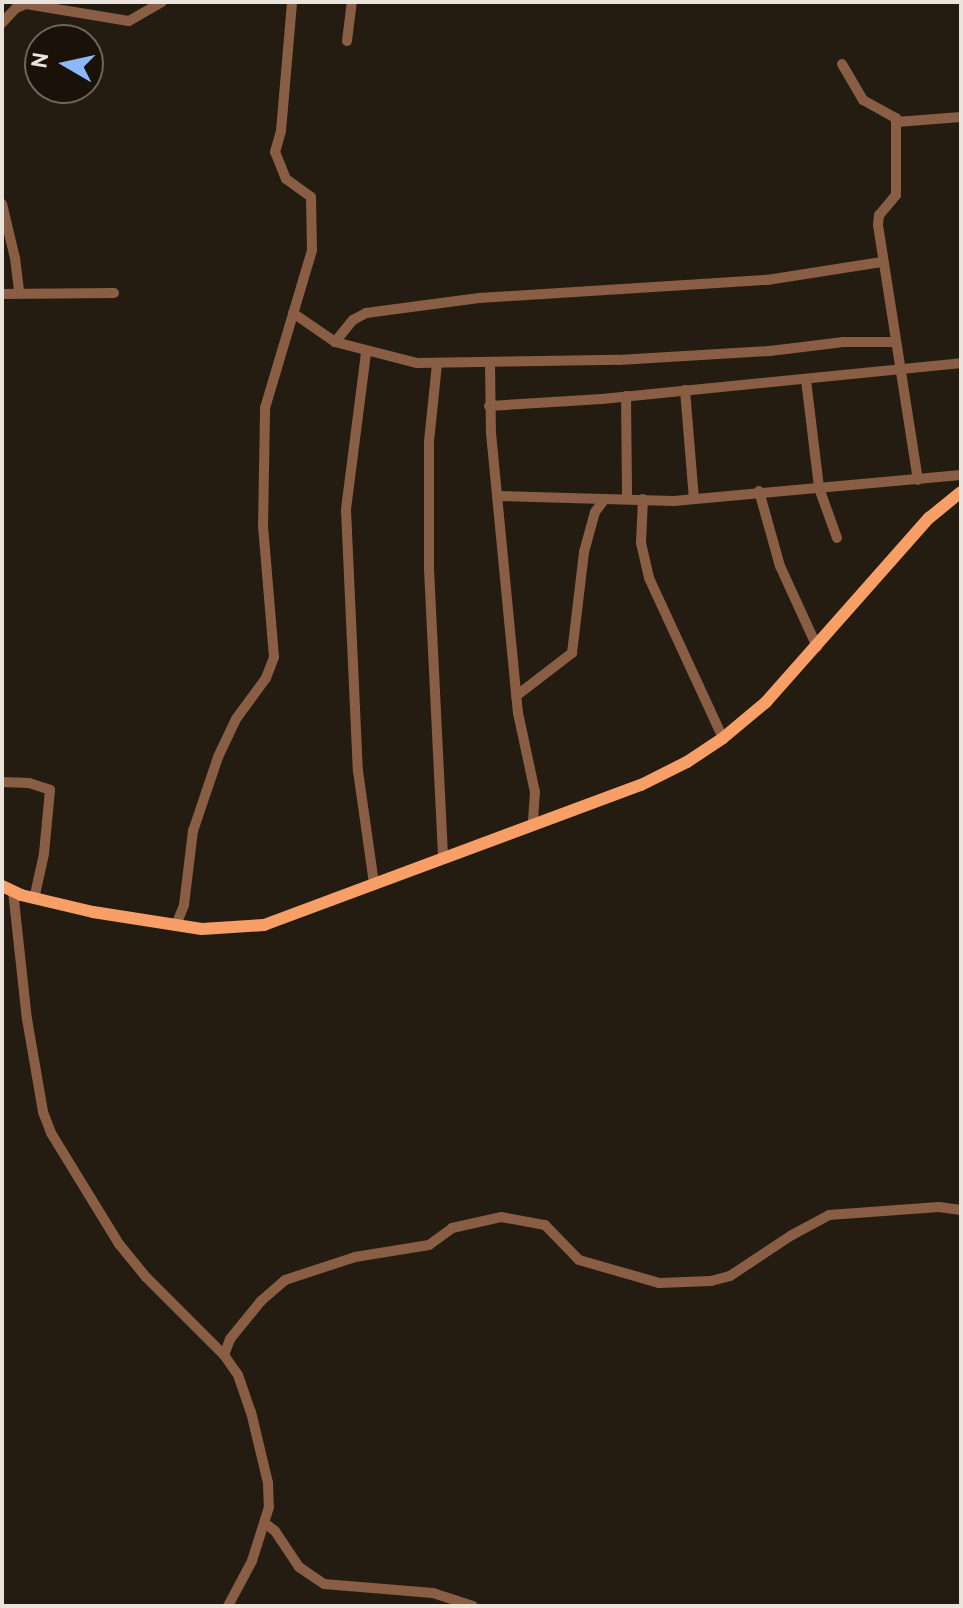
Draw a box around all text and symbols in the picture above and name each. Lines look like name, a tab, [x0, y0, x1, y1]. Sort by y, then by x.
north arrow	[24, 24, 104, 104]
text: N	[27, 51, 56, 70]

